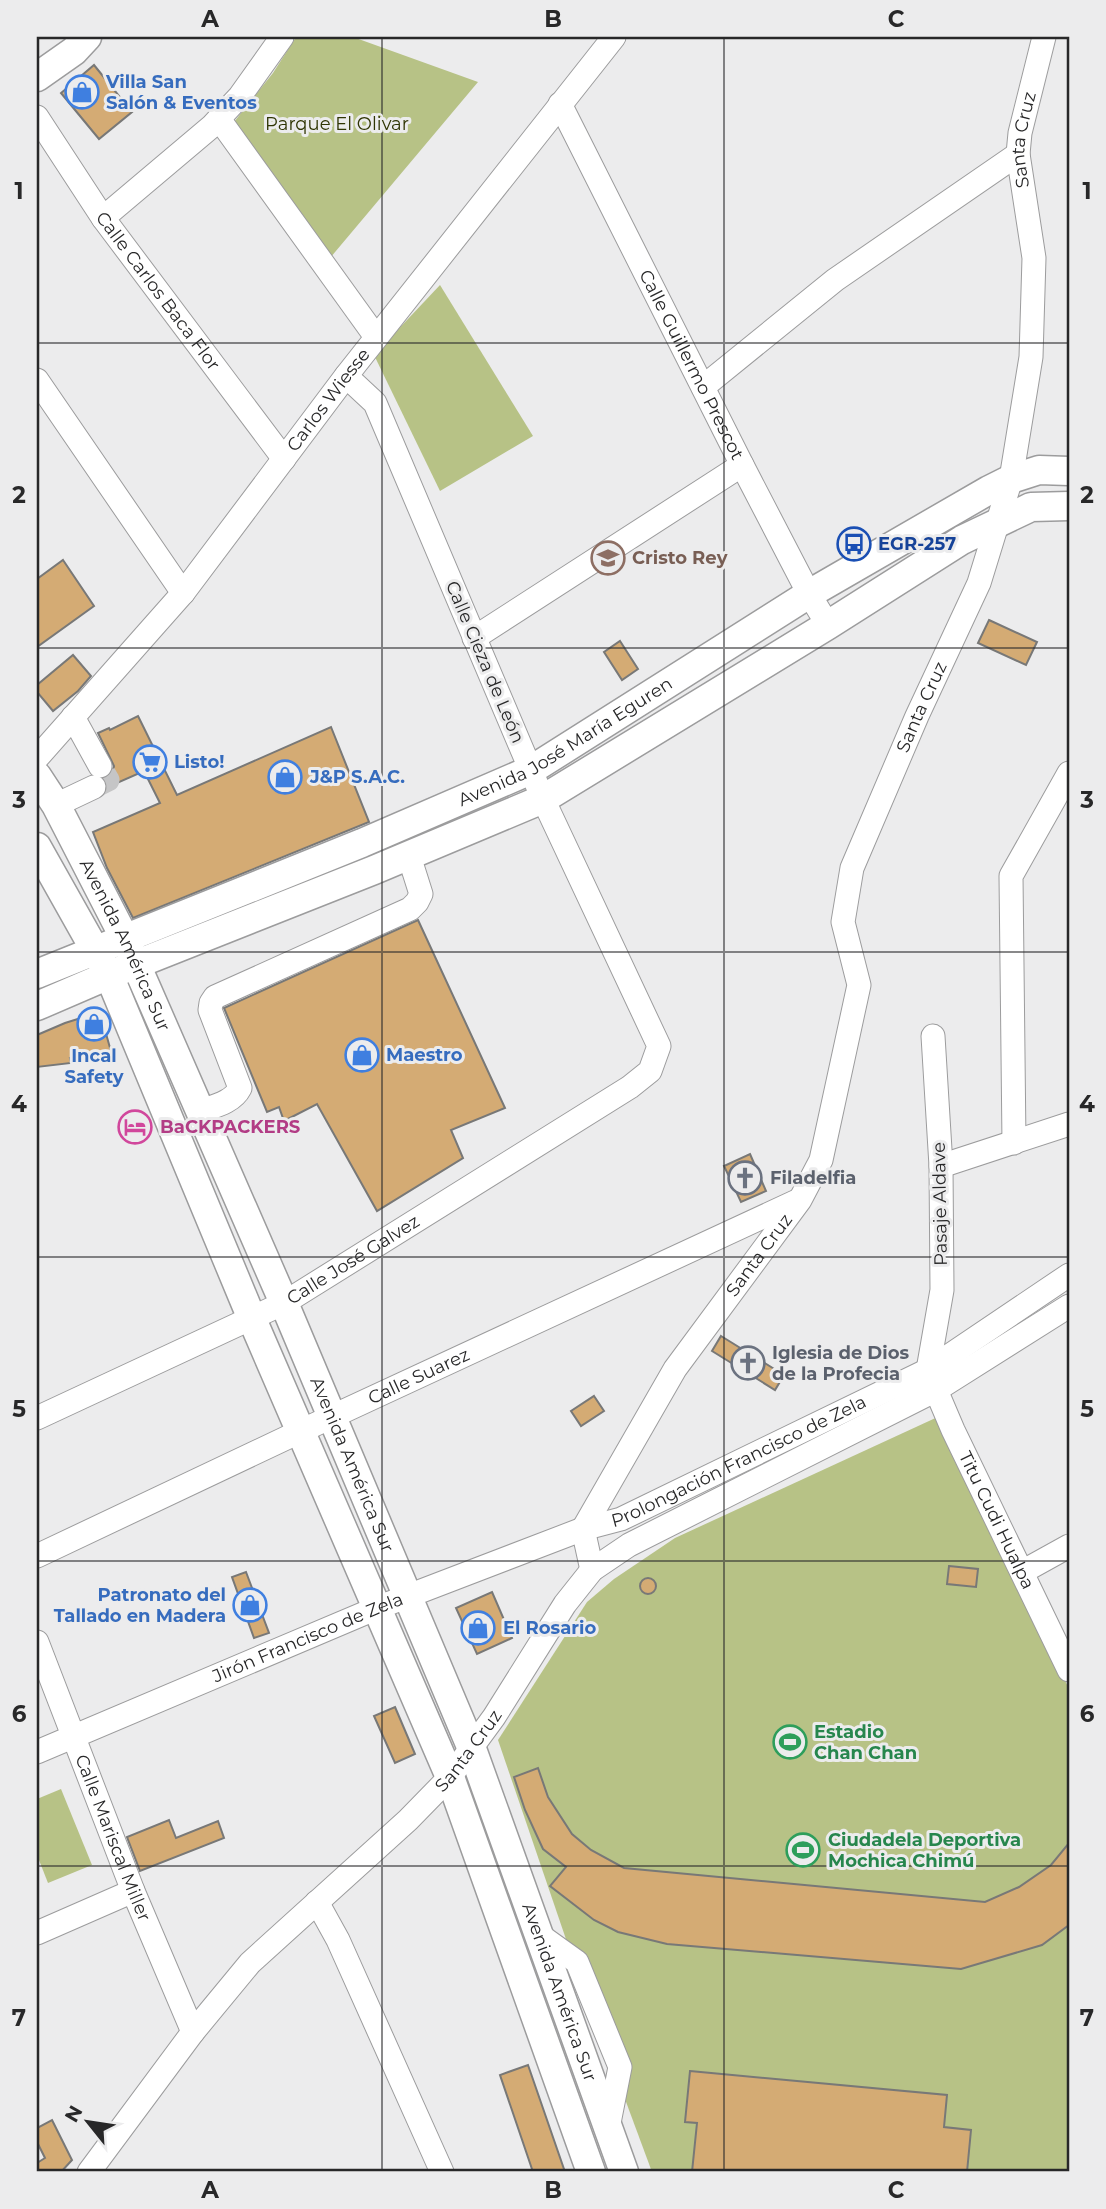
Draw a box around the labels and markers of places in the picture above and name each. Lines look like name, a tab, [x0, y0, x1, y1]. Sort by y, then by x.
place label: Villa San Salón & Eventos	[105, 71, 257, 114]
shop icon: Villa San Salón & Eventos	[63, 73, 101, 111]
bus stop icon: EGR-257	[835, 525, 873, 563]
place label: EGR-257	[878, 533, 956, 555]
school or university icon: Cristo Rey	[589, 539, 627, 577]
place label: Cristo Rey	[632, 547, 728, 569]
supermarket icon: Listo!	[131, 743, 169, 781]
place label: Listo!	[174, 751, 224, 773]
shop icon: J&P S.A.C.	[266, 758, 304, 796]
place label: J&P S.A.C.	[309, 766, 405, 788]
shop icon: Incal Safety	[75, 1005, 113, 1043]
shop icon: Maestro	[343, 1036, 381, 1074]
place label: Maestro	[386, 1044, 463, 1066]
place label: Incal Safety	[65, 1045, 124, 1088]
hotel icon: BaCKPACKERS	[116, 1108, 154, 1146]
place label: BaCKPACKERS	[160, 1116, 300, 1138]
church icon: Filadelfia	[726, 1159, 764, 1197]
place label: Filadelfia	[770, 1167, 856, 1189]
place label: Iglesia de Dios de la Profecia	[772, 1342, 909, 1385]
church icon: Iglesia de Dios de la Profecia	[729, 1344, 767, 1382]
place label: Patronato del Tallado en Madera	[54, 1584, 226, 1627]
shop icon: Patronato del Tallado en Madera	[231, 1586, 269, 1624]
shop icon: El Rosario	[459, 1609, 497, 1647]
place label: El Rosario	[503, 1617, 596, 1639]
place label: Estadio Chan Chan	[814, 1721, 917, 1764]
sports icon: Estadio Chan Chan	[771, 1723, 809, 1761]
place label: Ciudadela Deportiva Mochica Chimú	[828, 1829, 1021, 1872]
sports icon: Ciudadela Deportiva Mochica Chimú	[784, 1831, 822, 1869]

